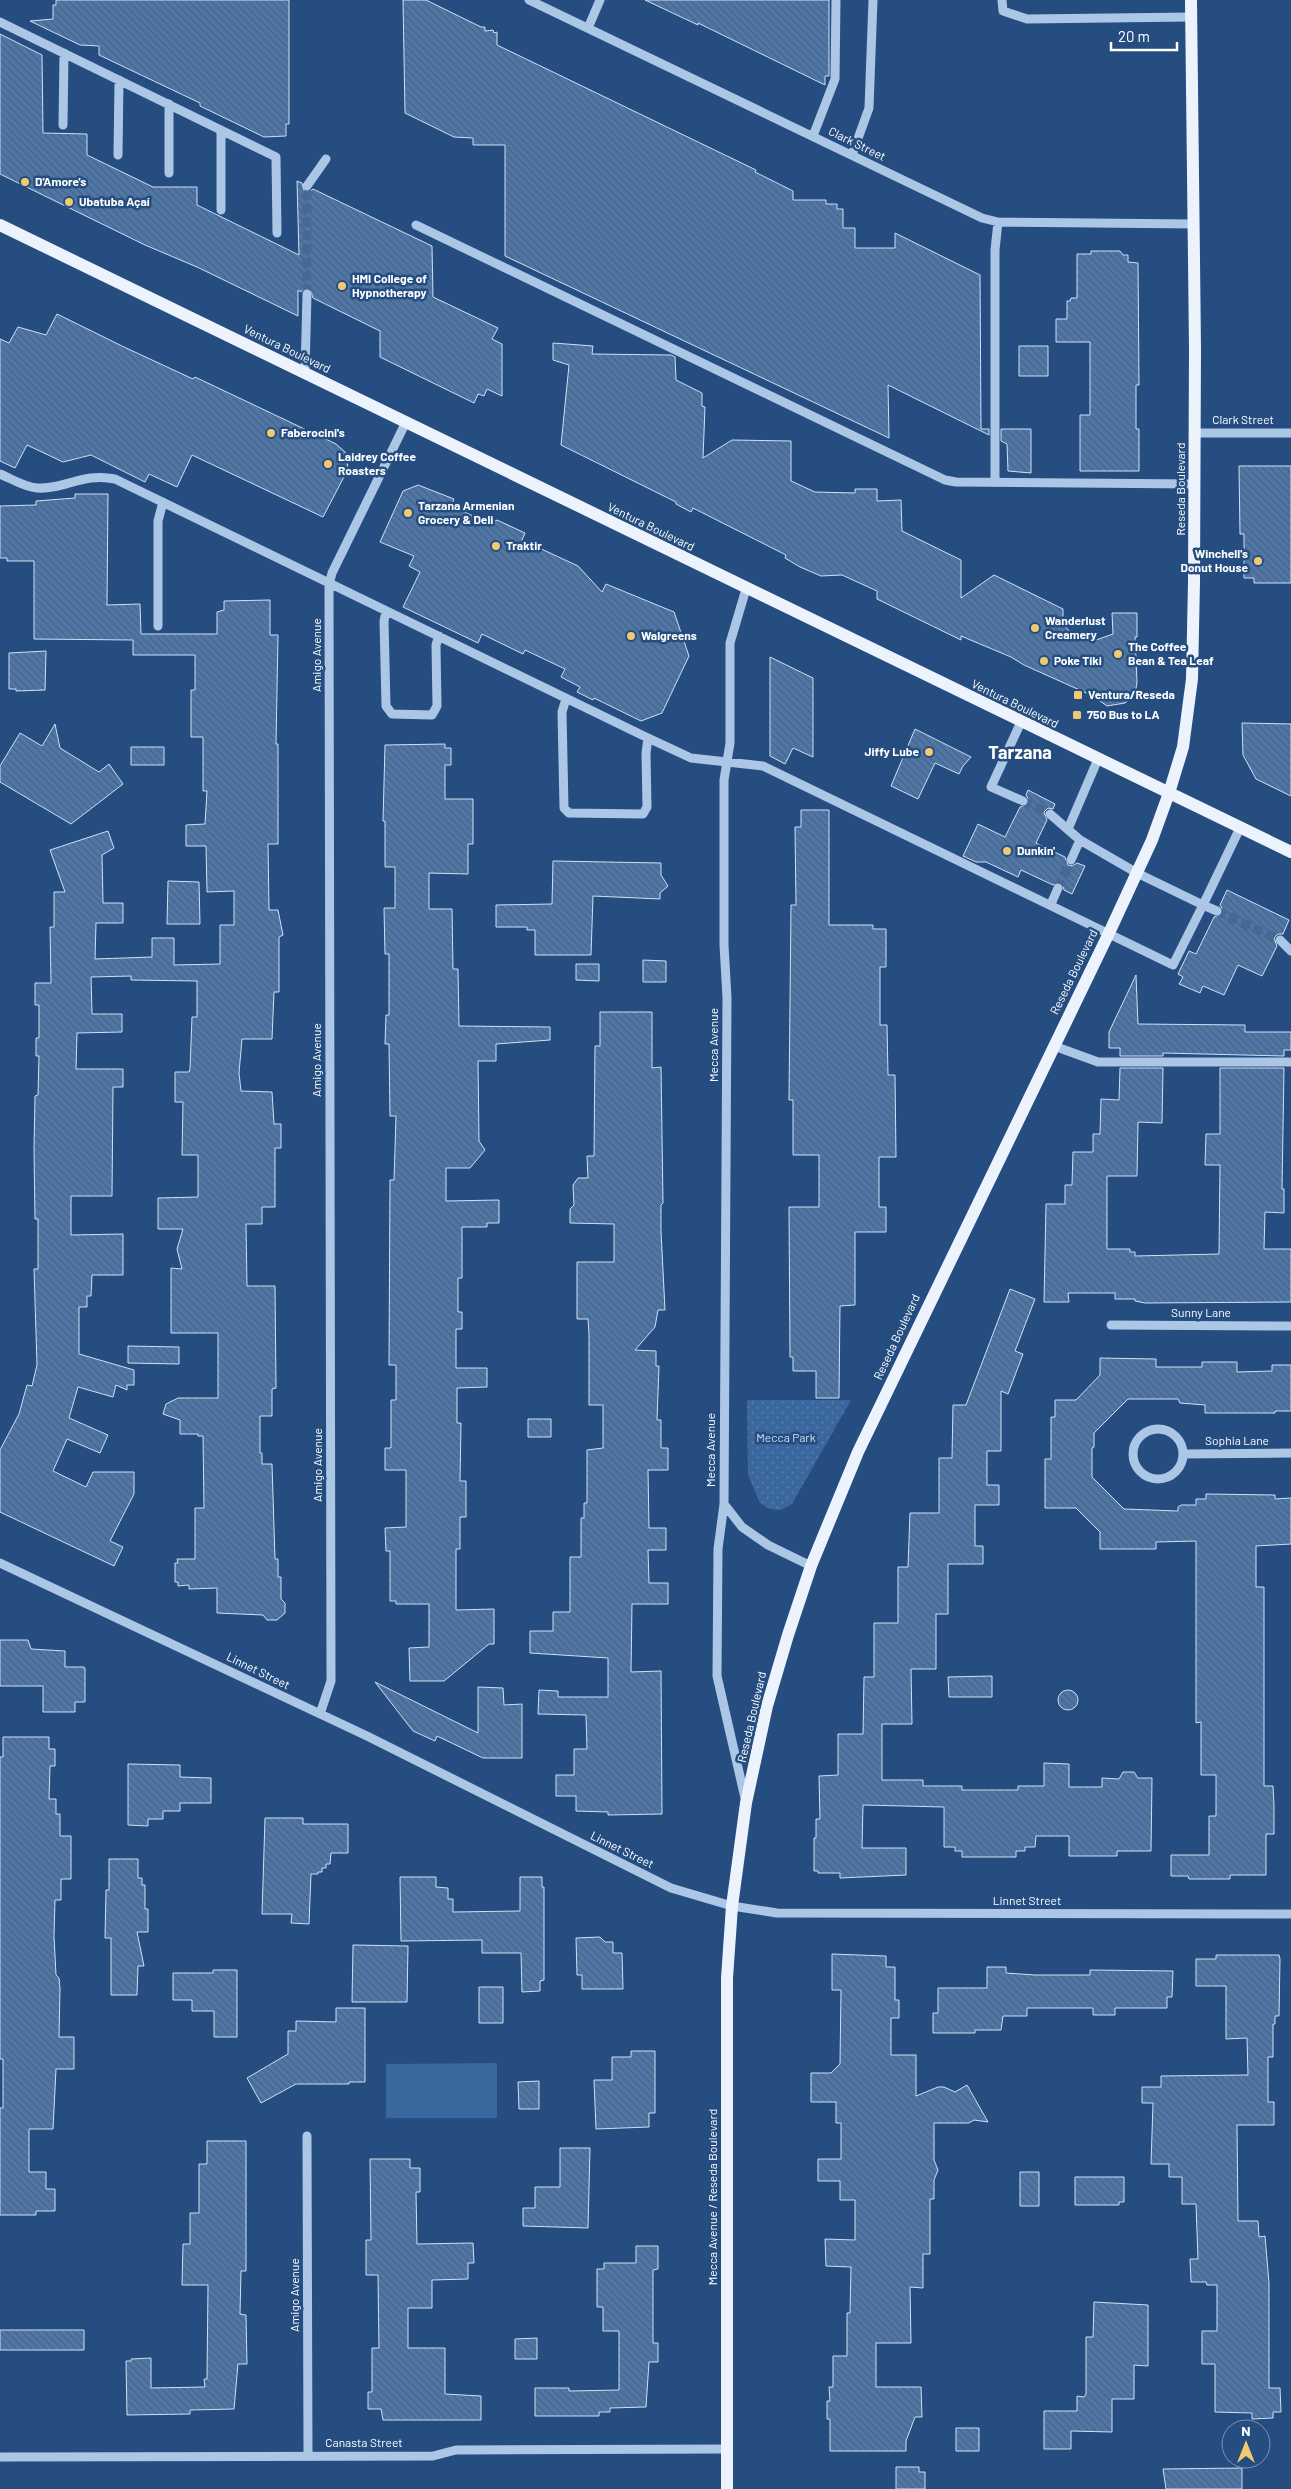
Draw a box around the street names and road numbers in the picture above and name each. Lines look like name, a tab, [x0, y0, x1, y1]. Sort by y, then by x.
street label: Clark Street	[827, 123, 888, 163]
street label: Ventura Boulevard	[242, 321, 333, 375]
street label: Clark Street	[1212, 412, 1274, 426]
street label: Reseda Boulevard	[1173, 443, 1187, 535]
street label: Ventura Boulevard	[606, 499, 697, 553]
street label: Amigo Avenue	[309, 618, 323, 692]
street label: Ventura Boulevard	[970, 676, 1061, 730]
street label: Reseda Boulevard	[1046, 927, 1100, 1016]
street label: Mecca Avenue	[706, 1008, 720, 1082]
street label: Amigo Avenue	[309, 1023, 323, 1097]
street label: Reseda Boulevard	[870, 1292, 922, 1382]
street label: Sunny Lane	[1171, 1305, 1231, 1319]
street label: Mecca Avenue	[703, 1413, 717, 1487]
street label: Amigo Avenue	[310, 1428, 324, 1502]
street label: Sophia Lane	[1205, 1433, 1269, 1447]
street label: Linnet Street	[225, 1649, 292, 1691]
street label: Reseda Boulevard	[734, 1670, 768, 1764]
street label: Linnet Street	[589, 1828, 656, 1870]
street label: Linnet Street	[993, 1893, 1061, 1907]
street label: Mecca Avenue / Reseda Boulevard	[705, 2109, 719, 2285]
street label: Amigo Avenue	[287, 2258, 301, 2332]
street label: Canasta Street	[325, 2435, 403, 2449]

